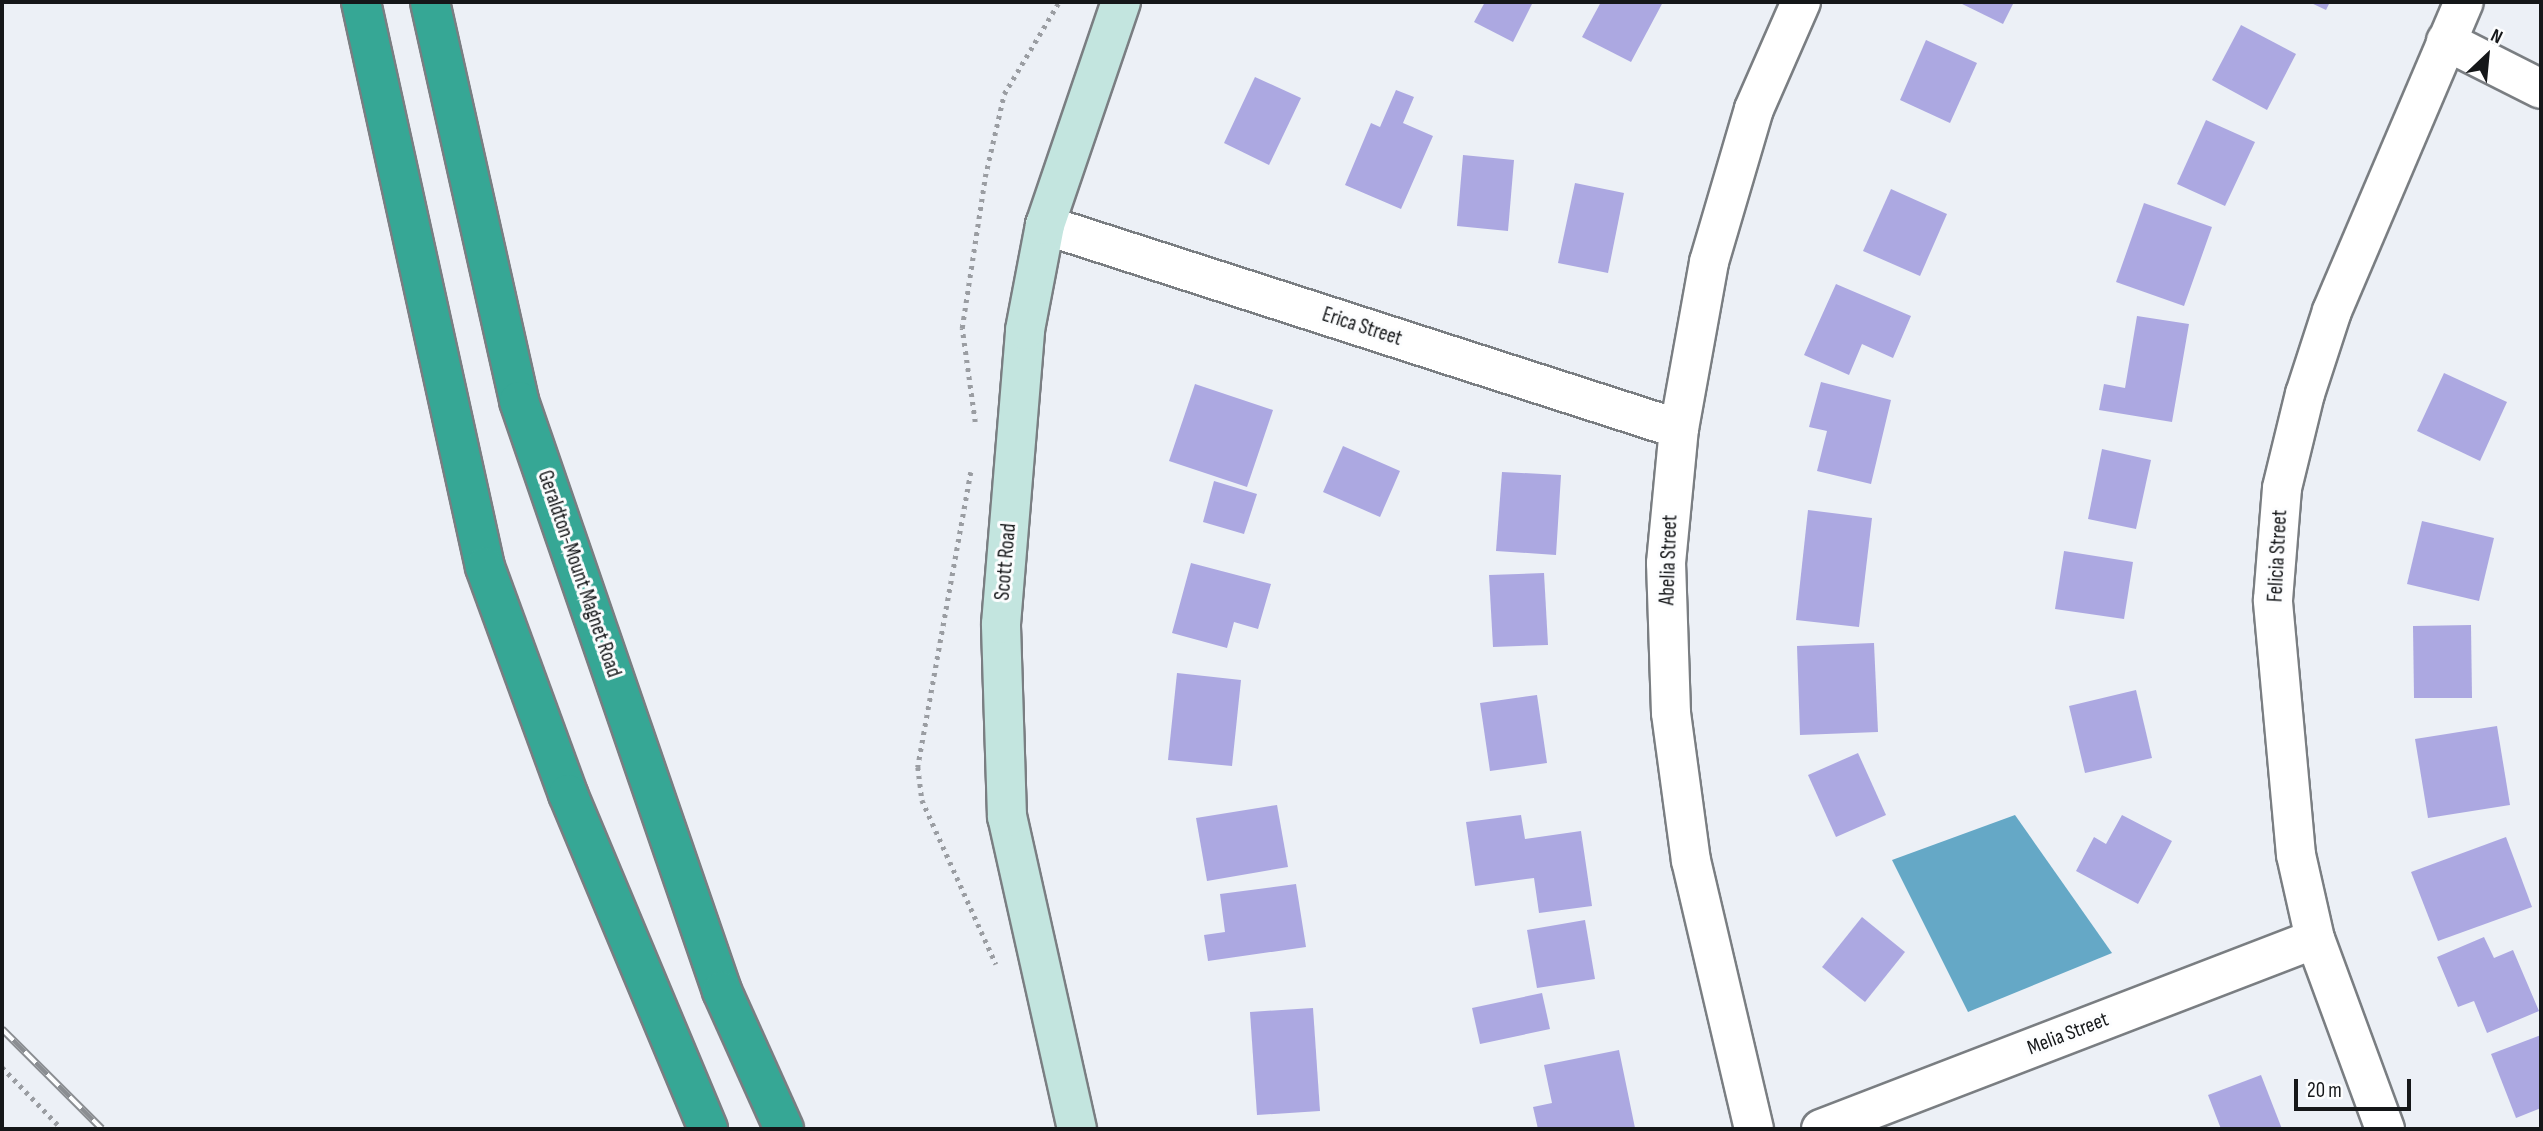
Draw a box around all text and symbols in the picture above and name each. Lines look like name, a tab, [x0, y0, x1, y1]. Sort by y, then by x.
north arrow	[2452, 21, 2522, 91]
text: N	[2487, 24, 2506, 49]
street label: Erica Street	[1319, 302, 1405, 352]
street label: Geraldton-Mount Magnet Road	[532, 467, 626, 681]
street label: Felicia Street	[2263, 509, 2293, 603]
street label: Abelia Street	[1655, 514, 1683, 606]
street label: Scott Road	[990, 522, 1022, 602]
street label: Melia Street	[2024, 1007, 2112, 1061]
scale bar	[2298, 1064, 2415, 1108]
text: 20 m	[2307, 1078, 2342, 1103]

